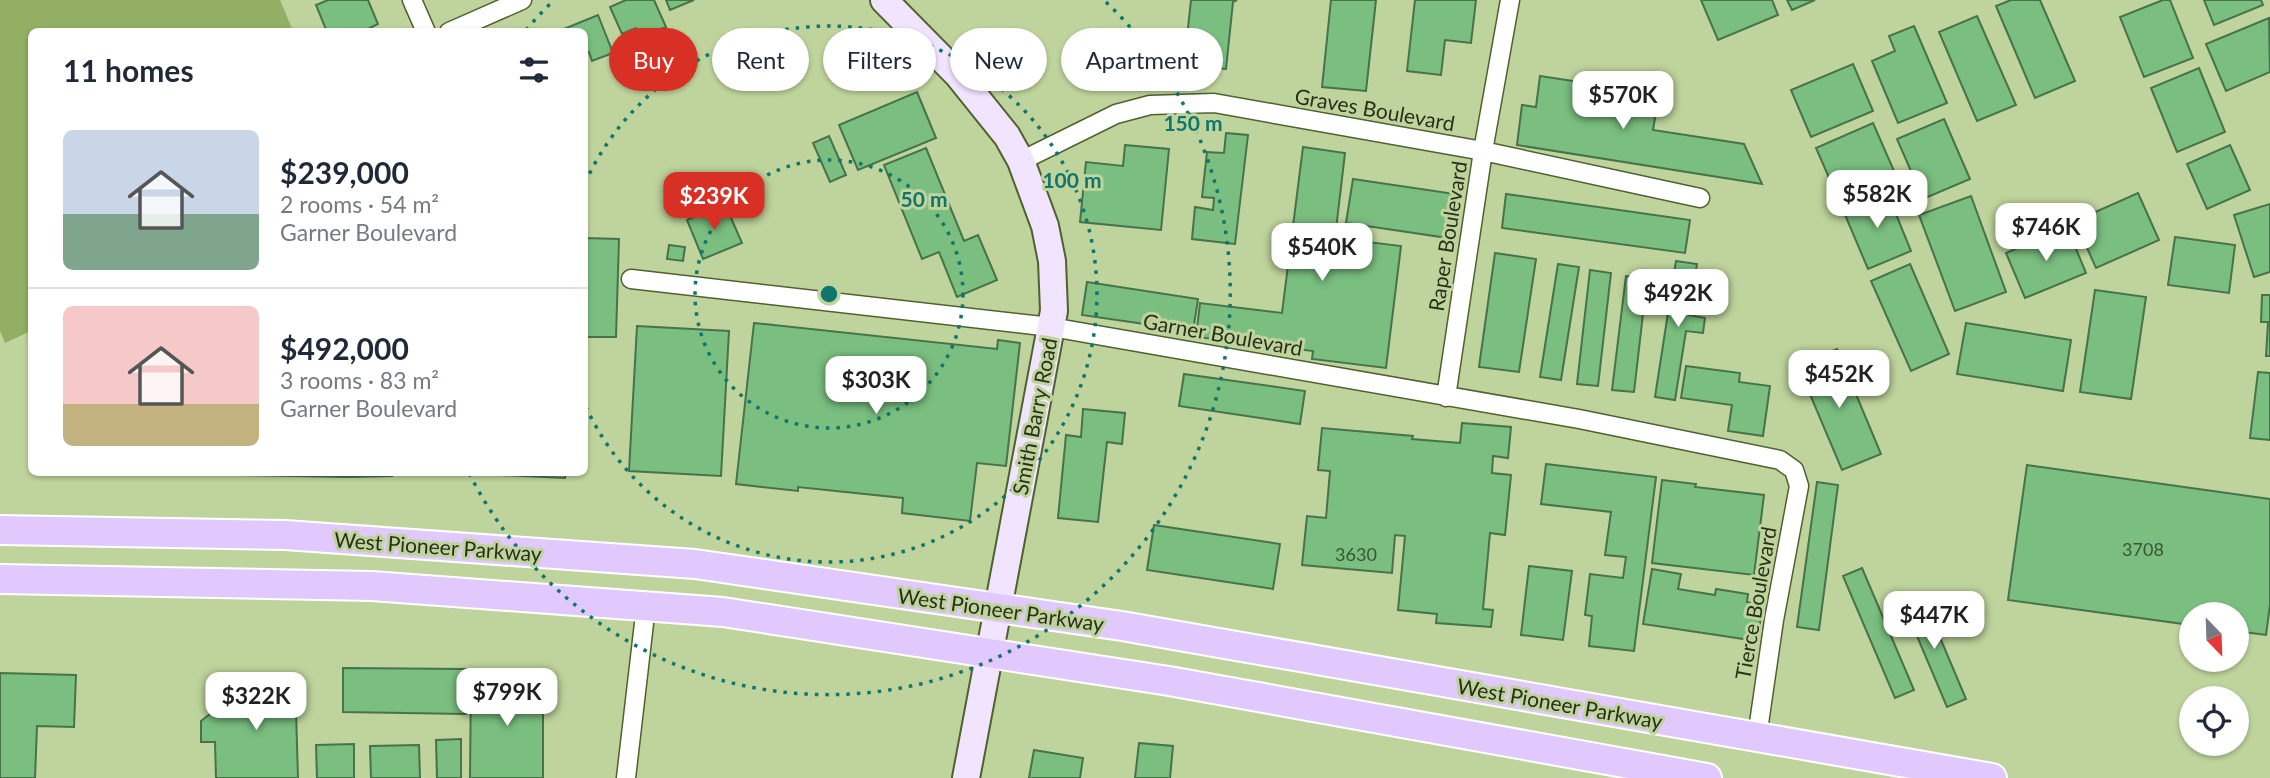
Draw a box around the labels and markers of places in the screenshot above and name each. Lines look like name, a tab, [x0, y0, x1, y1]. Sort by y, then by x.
pin: $570K	[1574, 72, 1672, 131]
pin: $582K	[1828, 170, 1926, 230]
pin: $239K	[665, 173, 763, 232]
pin: $746K	[1997, 204, 2095, 263]
pin: $540K	[1273, 224, 1371, 283]
pin: $492K	[1629, 270, 1727, 329]
centre of rings	[817, 282, 841, 306]
pin: $452K	[1790, 350, 1888, 410]
pin: $303K	[827, 356, 925, 416]
pin: $447K	[1885, 592, 1983, 651]
pin: $799K	[458, 668, 556, 728]
pin: $322K	[207, 672, 305, 732]

